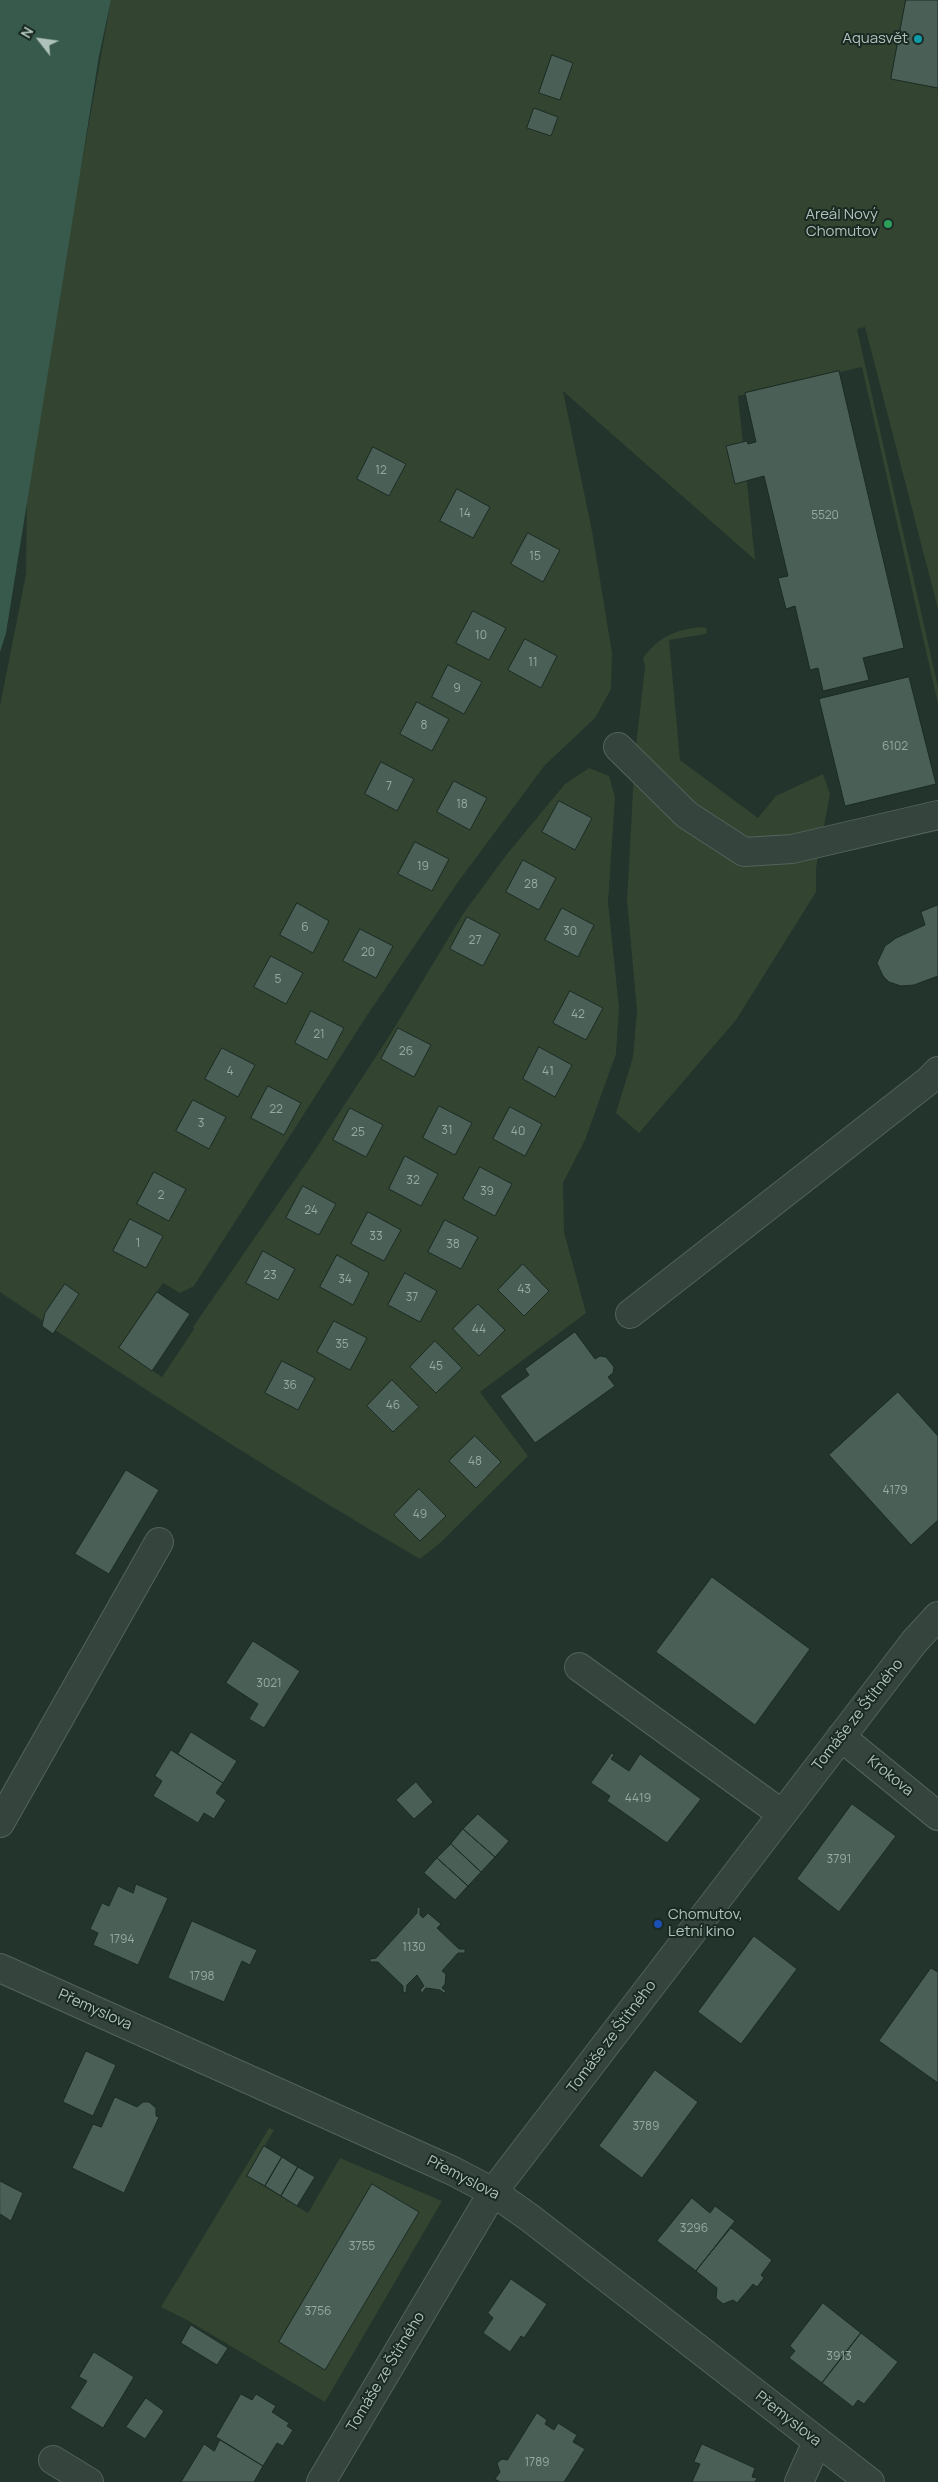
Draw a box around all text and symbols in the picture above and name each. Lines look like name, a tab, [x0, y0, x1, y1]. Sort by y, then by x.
north arrow	[15, 15, 65, 65]
text: N	[16, 23, 37, 41]
place label: Aquasvět	[842, 30, 908, 48]
marker: Aquasvět	[912, 33, 924, 45]
place label: Areál Nový Chomutov	[805, 206, 878, 241]
marker: Areál Nový Chomutov	[882, 218, 894, 230]
house number: 12	[375, 464, 387, 478]
house number: 14	[459, 507, 471, 521]
house number: 5520	[811, 509, 839, 523]
house number: 15	[529, 550, 541, 564]
house number: 10	[475, 629, 487, 643]
house number: 11	[528, 656, 538, 670]
house number: 9	[453, 682, 461, 696]
house number: 8	[421, 719, 427, 733]
house number: 6102	[882, 740, 908, 754]
house number: 7	[386, 780, 392, 794]
house number: 18	[456, 798, 468, 812]
house number: 19	[417, 860, 429, 874]
house number: 28	[524, 878, 538, 892]
house number: 6	[301, 921, 309, 935]
house number: 30	[563, 925, 577, 939]
house number: 27	[469, 934, 481, 948]
house number: 20	[361, 946, 375, 960]
house number: 5	[275, 973, 281, 987]
house number: 42	[571, 1008, 585, 1022]
house number: 21	[313, 1028, 325, 1042]
house number: 26	[399, 1045, 413, 1059]
house number: 4	[226, 1065, 234, 1079]
house number: 41	[542, 1065, 554, 1079]
house number: 22	[269, 1103, 283, 1117]
house number: 3	[198, 1117, 204, 1131]
house number: 31	[441, 1124, 453, 1138]
house number: 40	[511, 1125, 525, 1139]
house number: 25	[351, 1126, 365, 1140]
house number: 32	[406, 1174, 420, 1188]
house number: 39	[480, 1185, 494, 1199]
house number: 2	[158, 1189, 164, 1203]
house number: 24	[304, 1204, 318, 1218]
house number: 33	[369, 1230, 383, 1244]
house number: 1	[136, 1237, 140, 1251]
house number: 38	[446, 1238, 460, 1252]
house number: 23	[263, 1269, 277, 1283]
house number: 34	[338, 1273, 352, 1287]
house number: 43	[517, 1283, 531, 1297]
house number: 37	[406, 1291, 418, 1305]
house number: 44	[472, 1323, 486, 1337]
house number: 35	[335, 1338, 349, 1352]
house number: 45	[429, 1360, 443, 1374]
house number: 36	[283, 1379, 297, 1393]
house number: 46	[386, 1399, 400, 1413]
house number: 48	[468, 1455, 482, 1469]
house number: 4179	[882, 1484, 908, 1498]
house number: 49	[413, 1508, 427, 1522]
street label: Tomáše ze Štítného	[809, 1656, 907, 1774]
house number: 3021	[256, 1677, 282, 1691]
street label: Krokova	[863, 1752, 917, 1800]
house number: 4419	[625, 1792, 651, 1806]
house number: 3791	[827, 1853, 851, 1867]
place label: Chomutov, Letní kino	[668, 1906, 743, 1941]
marker: Chomutov, Letní kino	[652, 1918, 664, 1930]
house number: 1794	[109, 1933, 135, 1947]
house number: 1130	[402, 1941, 426, 1955]
house number: 1798	[189, 1970, 215, 1984]
street label: Tomáše ze Štítného	[564, 1977, 660, 2097]
street label: Přemyslova	[55, 1986, 135, 2034]
house number: 3789	[632, 2120, 660, 2134]
street label: Přemyslova	[424, 2152, 502, 2204]
house number: 3296	[680, 2222, 708, 2236]
house number: 3755	[349, 2240, 375, 2254]
house number: 3756	[304, 2305, 332, 2319]
street label: Tomáše ze Štítného	[343, 2309, 429, 2435]
house number: 3913	[826, 2350, 852, 2364]
street label: Přemyslova	[751, 2388, 825, 2450]
house number: 1789	[524, 2456, 550, 2470]

